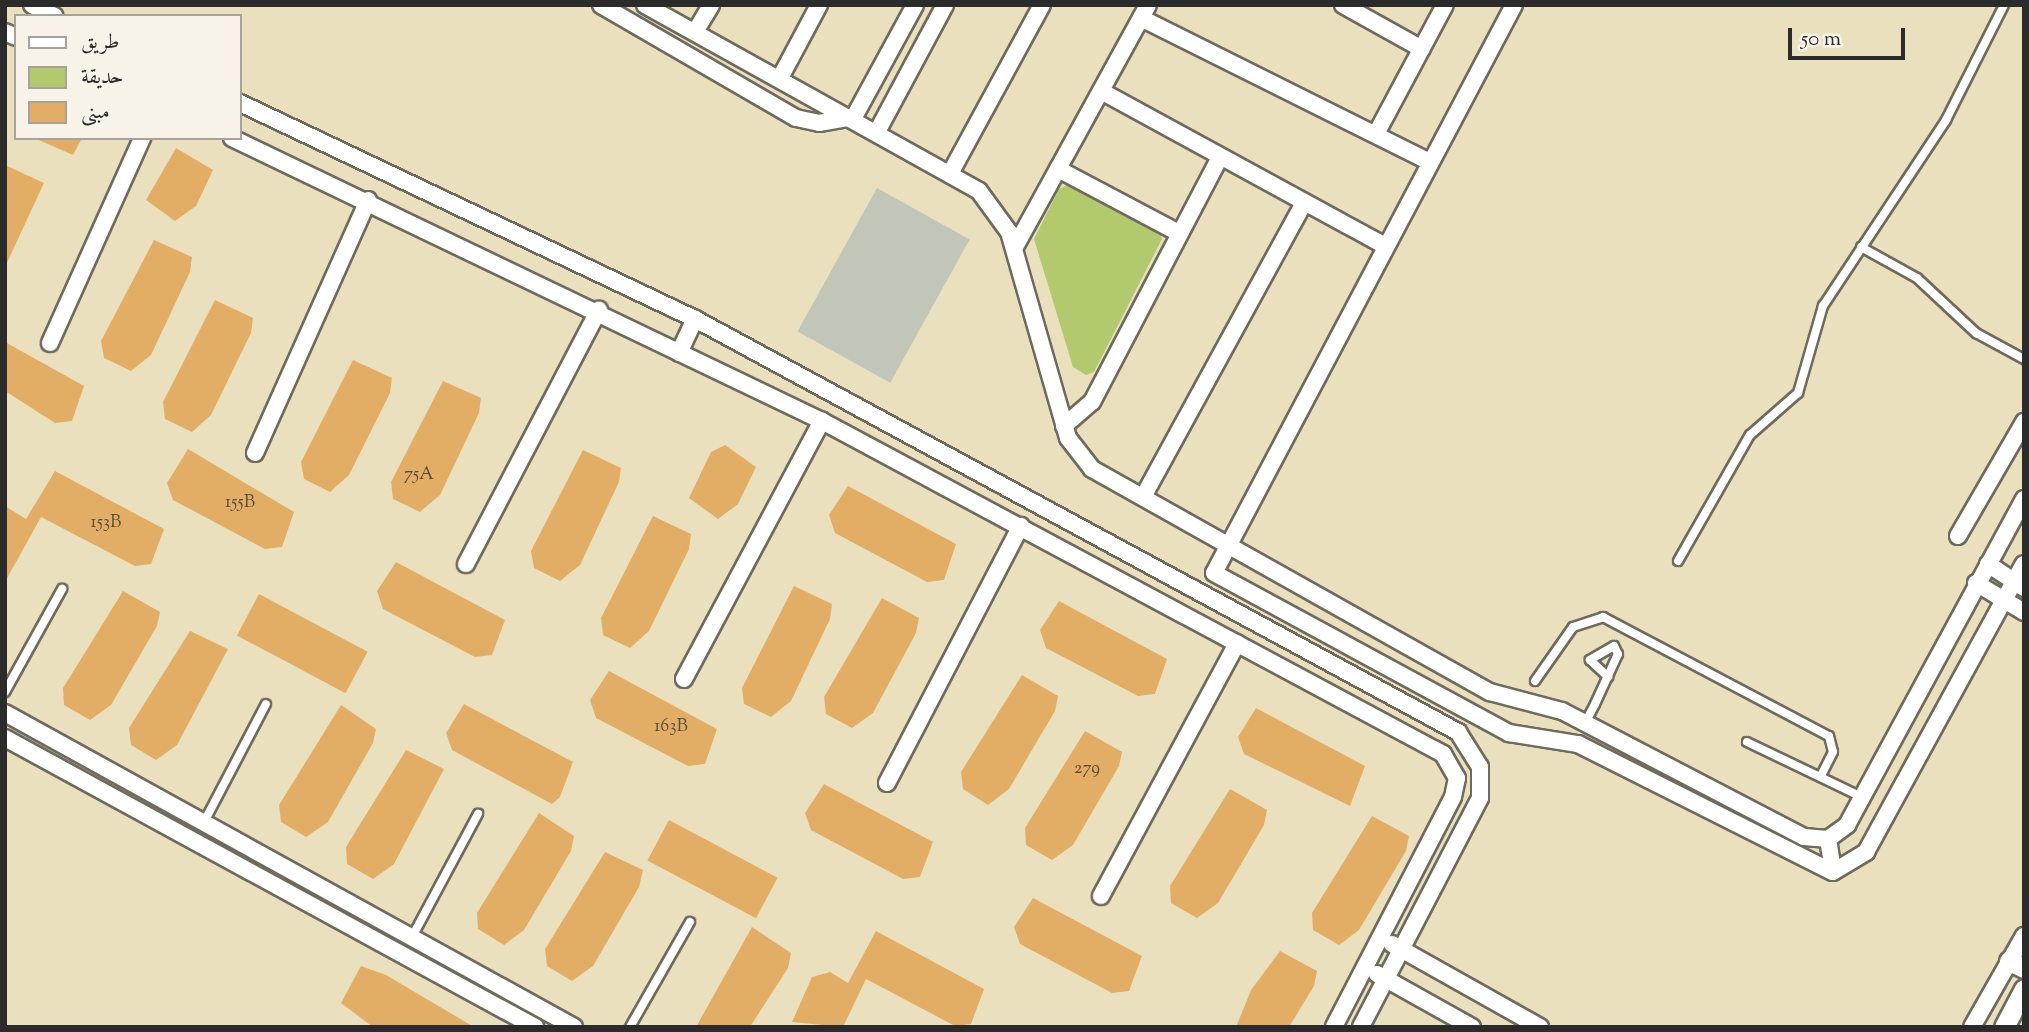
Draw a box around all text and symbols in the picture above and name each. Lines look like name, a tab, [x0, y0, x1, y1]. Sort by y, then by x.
legend	[14, 14, 242, 140]
scale bar	[1791, 14, 1908, 58]
text: 50 m	[1801, 25, 1841, 55]
text: طريق	[81, 28, 119, 58]
text: حديقة	[81, 63, 124, 93]
text: مبنى	[81, 98, 110, 128]
house number: 75A	[404, 464, 434, 486]
house number: 155B	[225, 492, 255, 514]
house number: 153B	[91, 512, 121, 534]
house number: 163B	[654, 716, 688, 738]
house number: 279	[1074, 758, 1100, 780]

